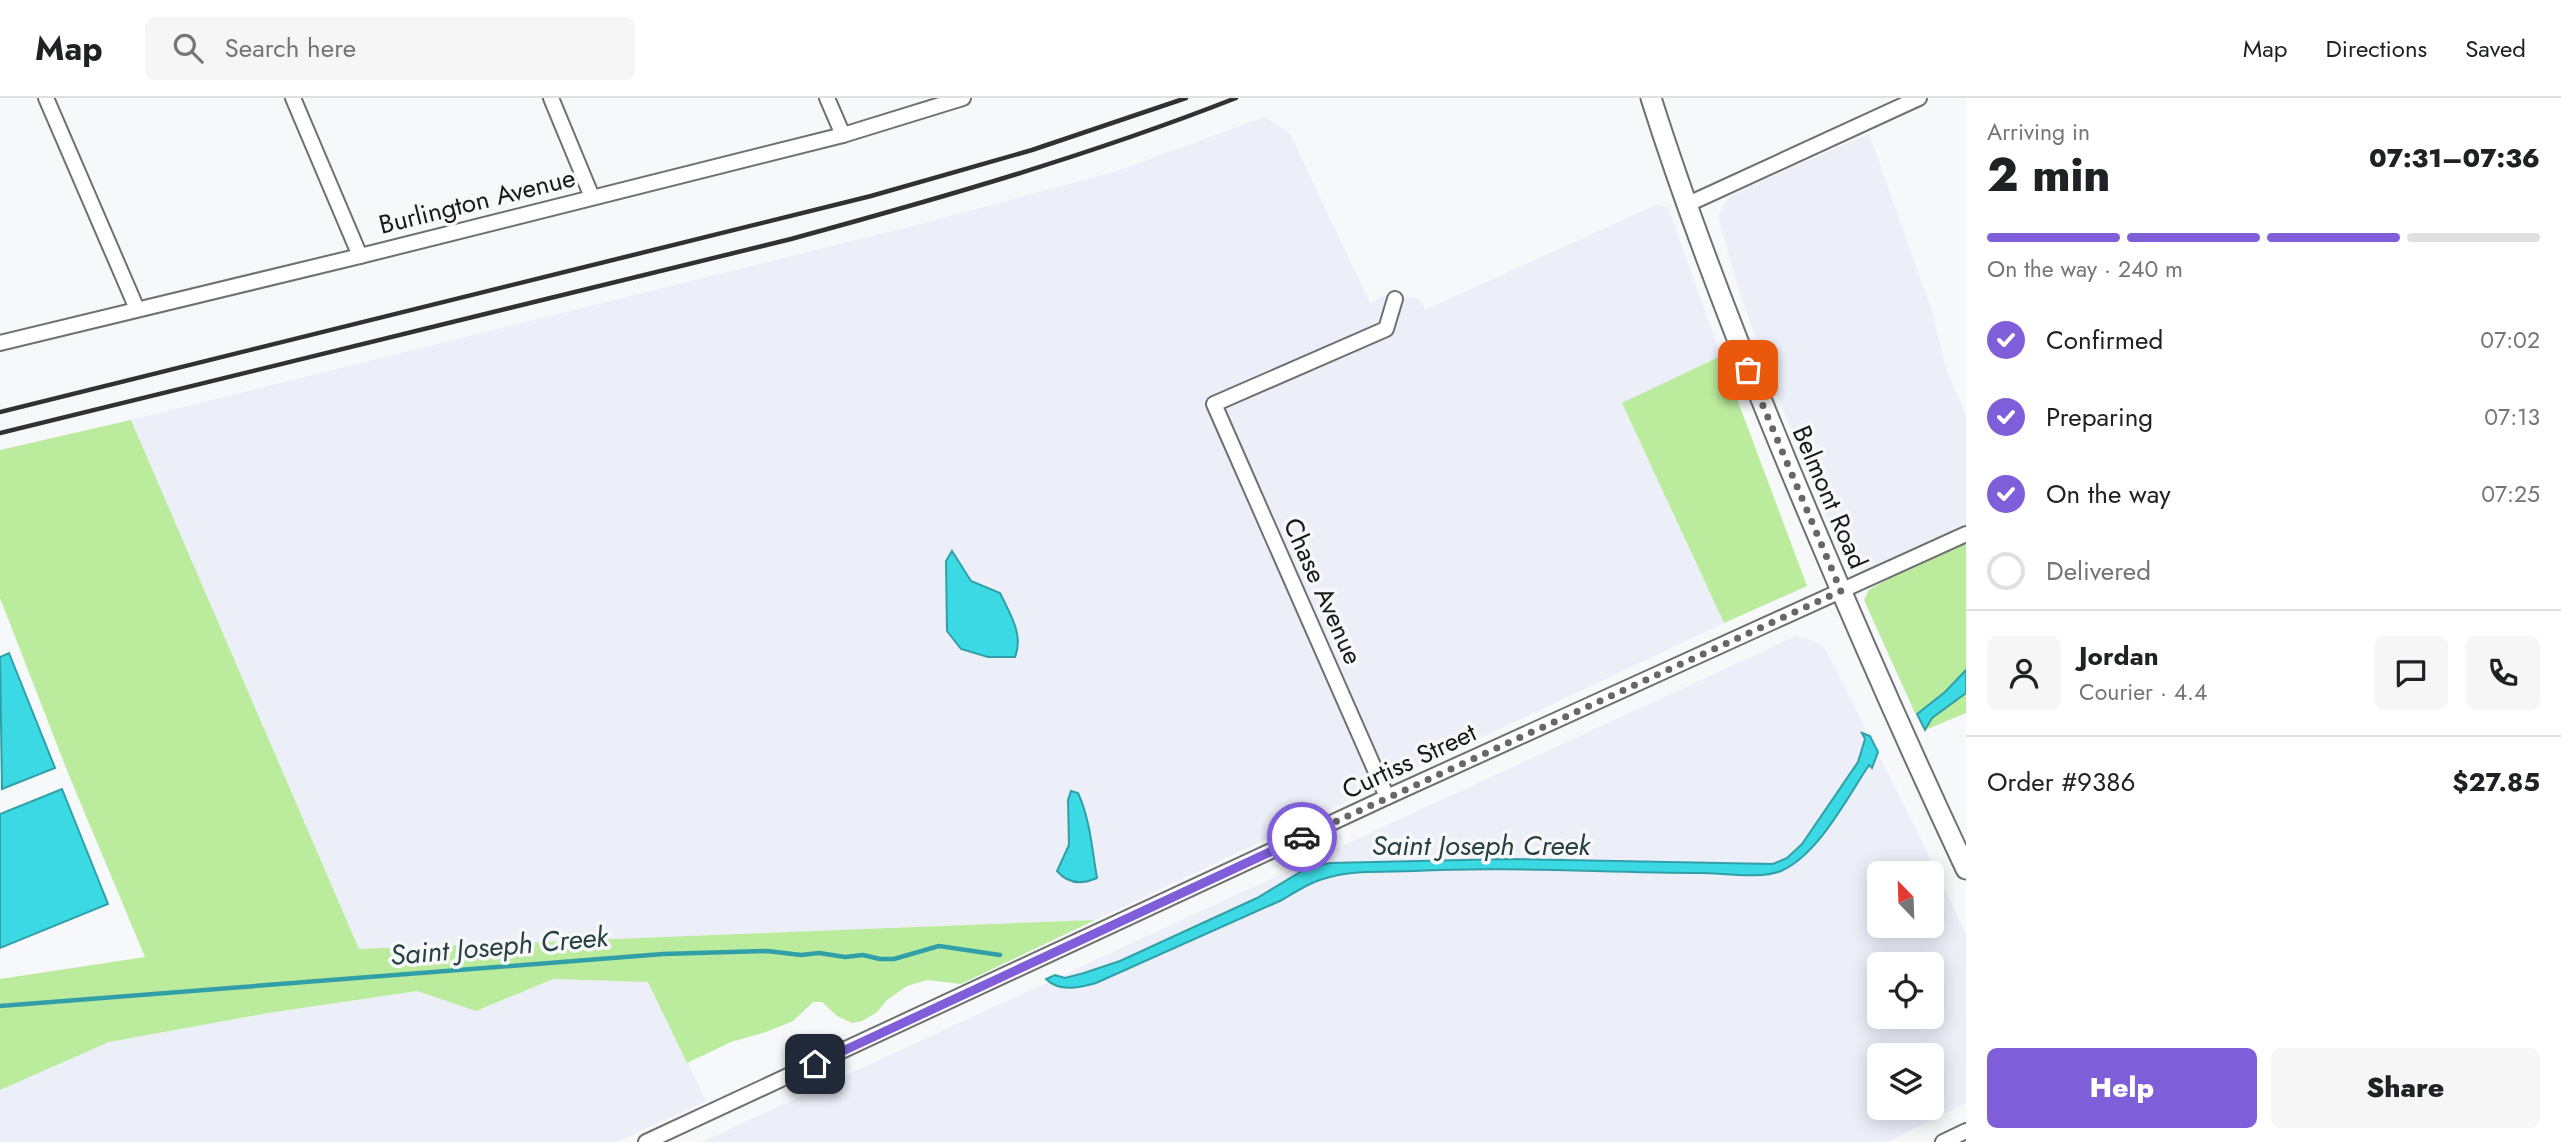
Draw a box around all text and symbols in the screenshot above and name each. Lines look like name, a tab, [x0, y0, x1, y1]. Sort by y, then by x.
search box	[145, 17, 635, 80]
text: Map	[35, 25, 103, 72]
icon: search	[169, 29, 207, 67]
text: Search here	[225, 29, 356, 67]
text: Map	[2243, 31, 2288, 66]
text: Directions	[2326, 31, 2427, 66]
text: Saved	[2465, 31, 2526, 66]
text: Arriving in	[1987, 115, 2090, 149]
text: 07:31–07:36	[2369, 139, 2540, 177]
text: 2 min	[1987, 142, 2111, 208]
street label: Burlington Avenue	[375, 158, 579, 244]
text: On the way · 240 m	[1987, 252, 2183, 286]
icon: check	[1987, 321, 2025, 359]
text: Confirmed	[2046, 321, 2163, 359]
text: 07:02	[2480, 323, 2540, 357]
pin	[1718, 340, 1778, 400]
icon: bag	[1729, 351, 1767, 389]
icon: check	[1987, 398, 2025, 436]
text: Preparing	[2046, 398, 2153, 436]
text: 07:13	[2484, 400, 2540, 434]
street label: Belmont Road	[1783, 420, 1877, 574]
icon: check	[1987, 475, 2025, 513]
text: On the way	[2046, 475, 2171, 513]
text: 07:25	[2481, 477, 2540, 511]
street label: Chase Avenue	[1274, 512, 1372, 670]
text: Delivered	[2046, 552, 2151, 590]
button: person	[1987, 636, 2061, 710]
button: chat	[2374, 636, 2448, 710]
button: phone	[2466, 636, 2540, 710]
text: Jordan	[2079, 637, 2159, 675]
text: Courier · 4.4	[2079, 675, 2207, 709]
street label: Curtiss Street	[1336, 713, 1483, 809]
text: Order #9386	[1987, 763, 2135, 801]
text: $27.85	[2452, 763, 2540, 801]
courier	[1267, 802, 1337, 872]
icon: car	[1283, 818, 1321, 856]
water label: Saint Joseph Creek	[1372, 825, 1591, 866]
north arrow	[1867, 861, 1944, 938]
map controls	[1867, 861, 1944, 1120]
water label: Saint Joseph Creek	[388, 916, 611, 976]
button: locate	[1867, 952, 1944, 1029]
pin	[785, 1034, 845, 1094]
button: layers	[1867, 1043, 1944, 1120]
icon: home	[796, 1045, 834, 1083]
button: Help	[1987, 1048, 2257, 1128]
button: Share	[2271, 1048, 2540, 1128]

